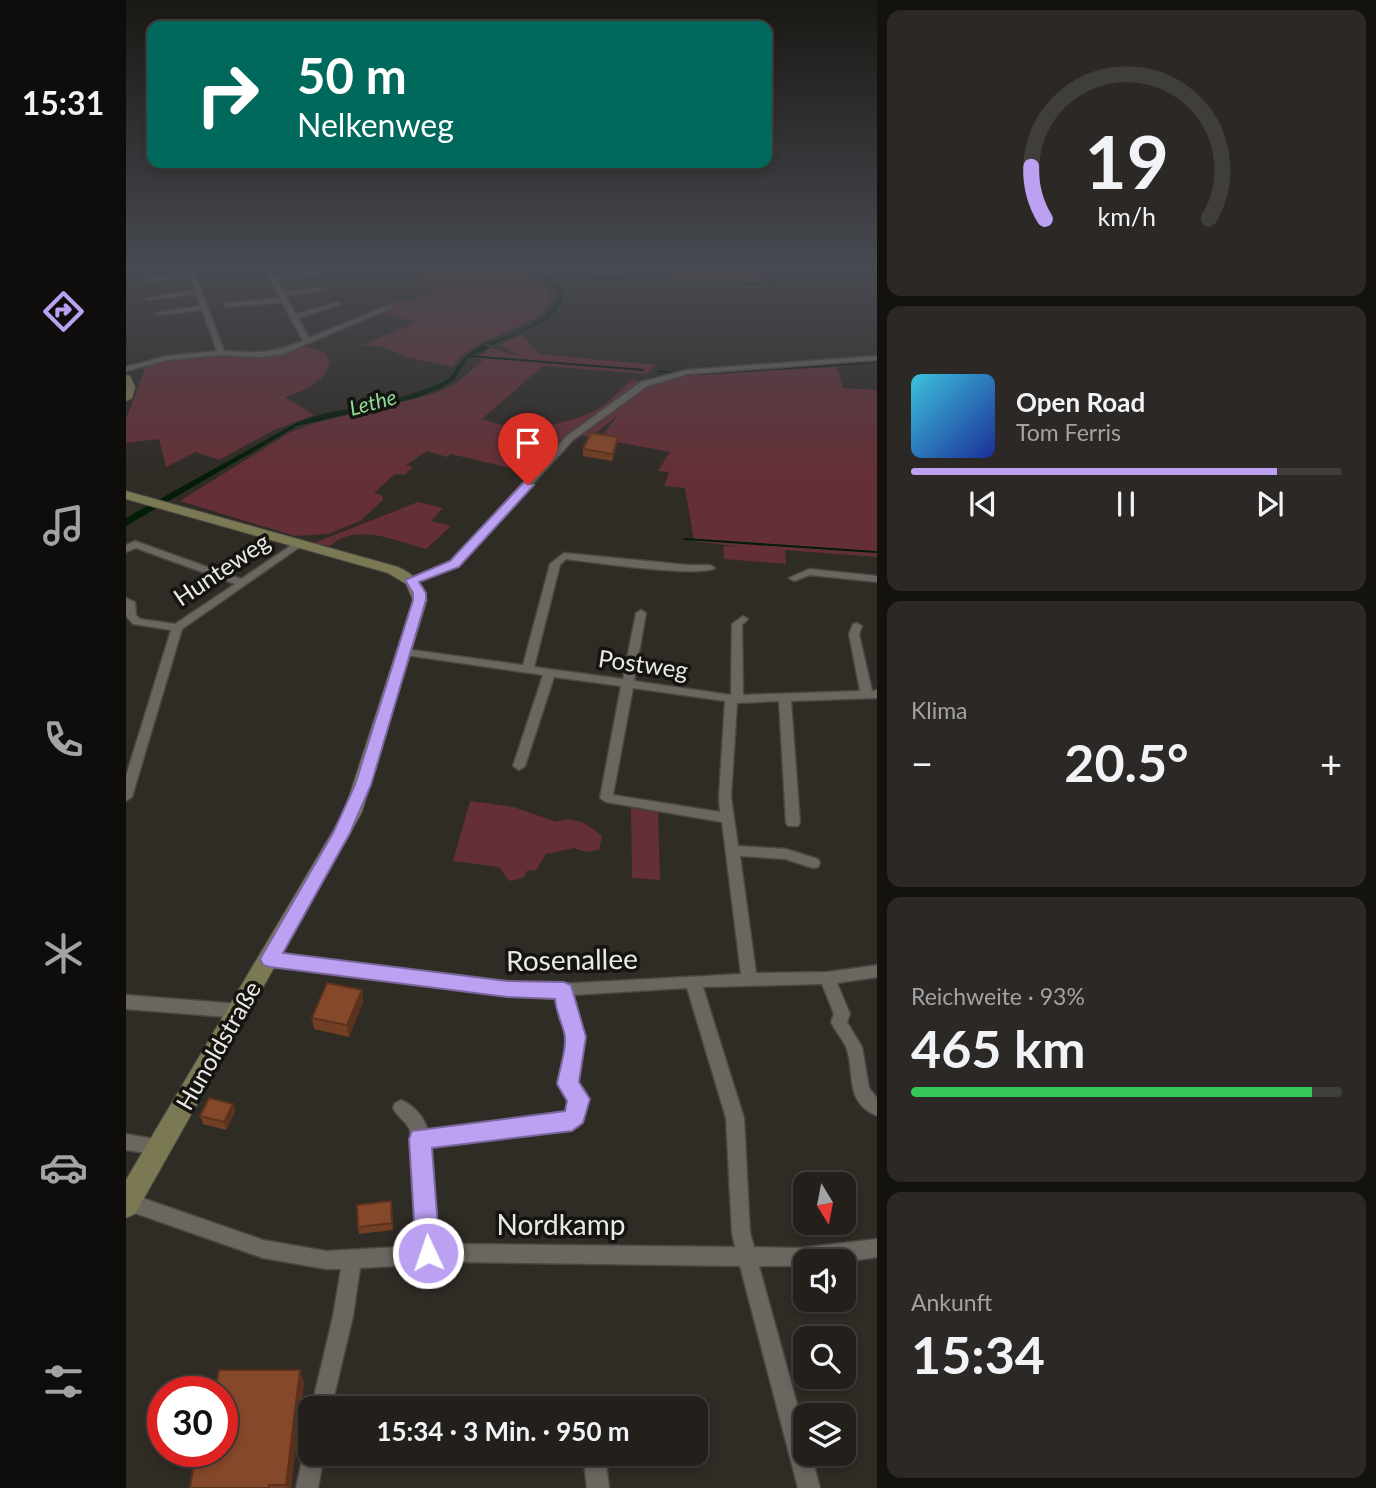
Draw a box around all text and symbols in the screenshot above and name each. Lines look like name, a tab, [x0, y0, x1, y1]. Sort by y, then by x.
text: 50 m	[297, 46, 407, 104]
icon: right	[182, 49, 273, 140]
text: 15:31	[22, 83, 104, 122]
text: Nelkenweg	[297, 105, 454, 144]
text: 19	[1084, 117, 1169, 205]
text: km/h	[1097, 201, 1156, 231]
icon: directions	[39, 287, 88, 336]
water label: Lethe	[346, 383, 399, 420]
text: Open Road	[1016, 386, 1145, 418]
pin	[498, 413, 558, 485]
text: Tom Ferris	[1016, 418, 1121, 446]
icon: arrive	[509, 424, 547, 462]
icon: previous	[964, 485, 1002, 523]
icon: pause	[1107, 485, 1145, 523]
icon: next	[1251, 485, 1289, 523]
icon: music	[39, 501, 88, 550]
street label: Hunteweg	[168, 526, 275, 611]
street label: Postweg	[597, 643, 690, 684]
text: Klima	[911, 696, 968, 724]
icon: phone	[39, 715, 88, 764]
text: 20.5°	[1064, 731, 1189, 793]
text: −	[911, 740, 933, 786]
text: +	[1320, 740, 1342, 786]
icon: climate	[39, 929, 88, 978]
street label: Rosenallee	[506, 941, 638, 977]
street label: Hunoldstraße	[169, 976, 266, 1115]
text: Reichweite · 93%	[911, 982, 1085, 1010]
text: 465 km	[911, 1017, 1085, 1079]
icon: car	[39, 1143, 88, 1192]
north arrow	[793, 1172, 856, 1236]
map controls	[793, 1172, 856, 1466]
street label: Nordkamp	[496, 1207, 626, 1241]
position arrow	[391, 1216, 465, 1290]
button: sound	[793, 1249, 856, 1312]
text: Ankunft	[911, 1288, 992, 1316]
text: 15:34	[911, 1323, 1045, 1385]
button: search	[793, 1326, 856, 1389]
icon: filters	[39, 1357, 88, 1406]
speed limit sign: 30	[147, 1376, 238, 1467]
button: layers	[793, 1403, 856, 1466]
text: 15:34 · 3 Min. · 950 m	[376, 1415, 630, 1447]

